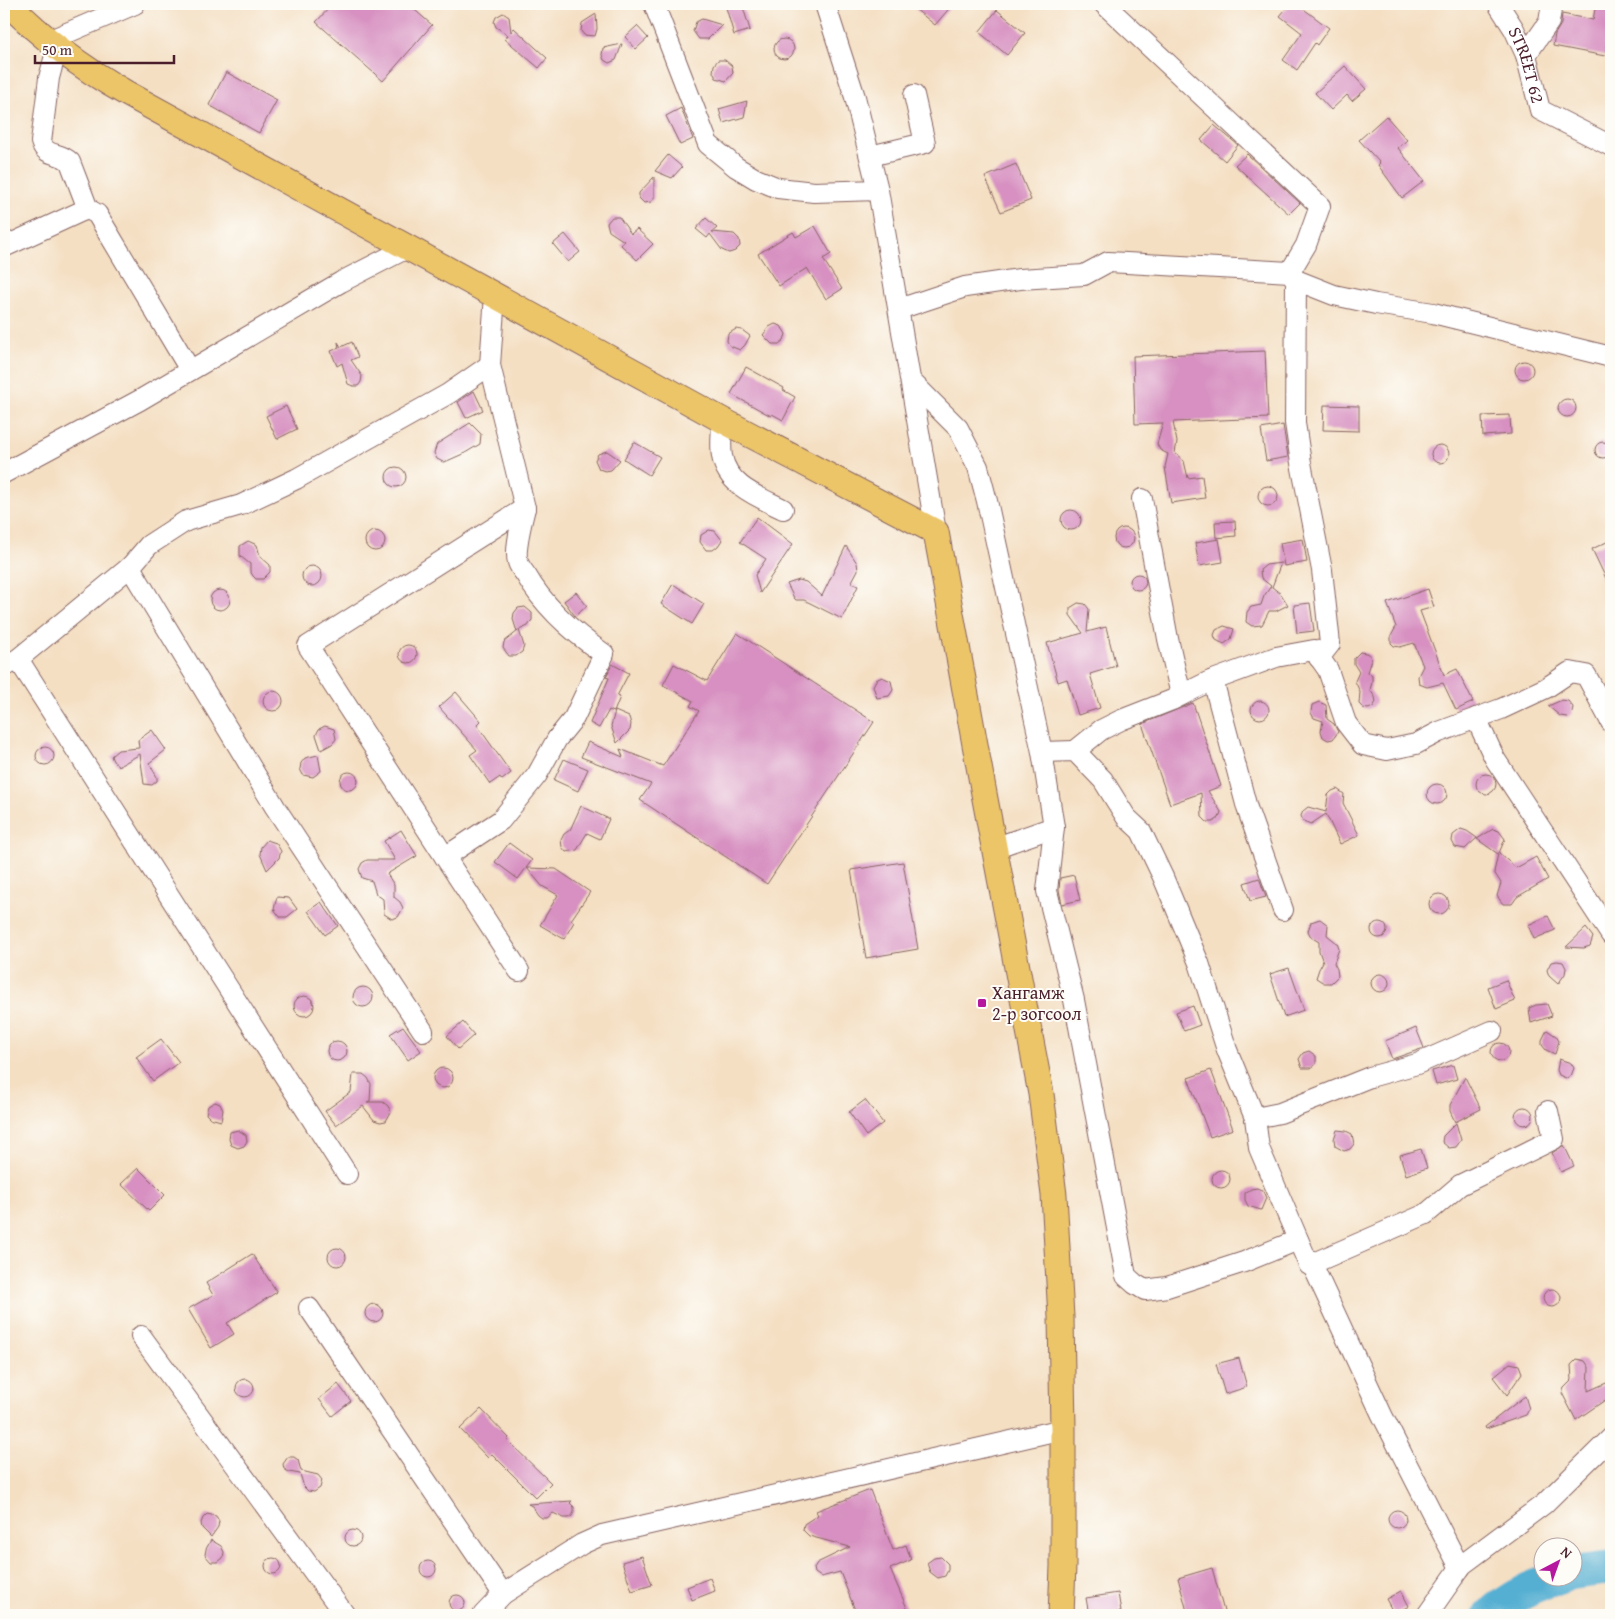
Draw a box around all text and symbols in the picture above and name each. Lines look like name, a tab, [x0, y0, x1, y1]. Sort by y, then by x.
street label: STREET 62	[1502, 22, 1552, 106]
scale bar	[35, 32, 174, 64]
text: 50 m	[42, 39, 73, 60]
place label: Хангамж 2-р зогсоол	[992, 979, 1081, 1027]
marker: Хангамж 2-р зогсоол	[976, 997, 988, 1009]
north arrow	[1532, 1536, 1582, 1586]
text: N	[1556, 1542, 1577, 1563]

